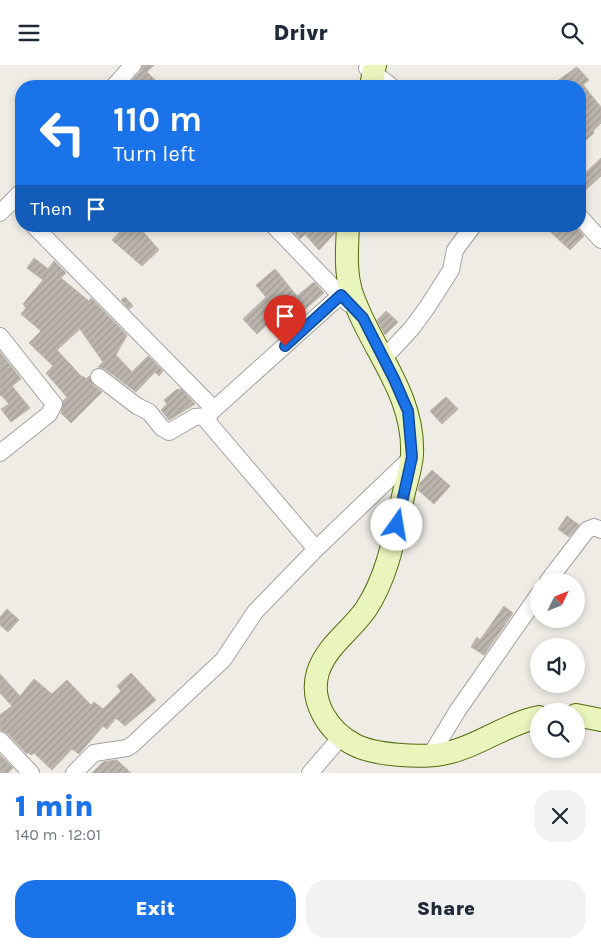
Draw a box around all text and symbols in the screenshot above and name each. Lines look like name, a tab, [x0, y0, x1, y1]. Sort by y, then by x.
icon: menu	[15, 19, 43, 47]
icon: search	[558, 19, 586, 47]
text: Drivr	[273, 20, 328, 46]
text: 110 m	[113, 99, 202, 140]
icon: left	[30, 100, 95, 165]
text: Turn left	[113, 141, 196, 167]
icon: arrive	[82, 195, 110, 223]
text: Then	[30, 198, 72, 220]
pin	[264, 295, 306, 346]
icon: arrive	[271, 302, 299, 330]
position arrow	[370, 498, 422, 550]
north arrow	[530, 573, 585, 627]
map controls	[530, 573, 585, 758]
button: sound	[530, 638, 585, 693]
button: search	[530, 703, 585, 758]
text: 1 min	[15, 788, 94, 824]
button: close	[534, 790, 586, 842]
text: 140 m · 12:01	[15, 825, 101, 844]
button: Exit	[15, 880, 296, 938]
button: Share	[306, 880, 586, 938]

